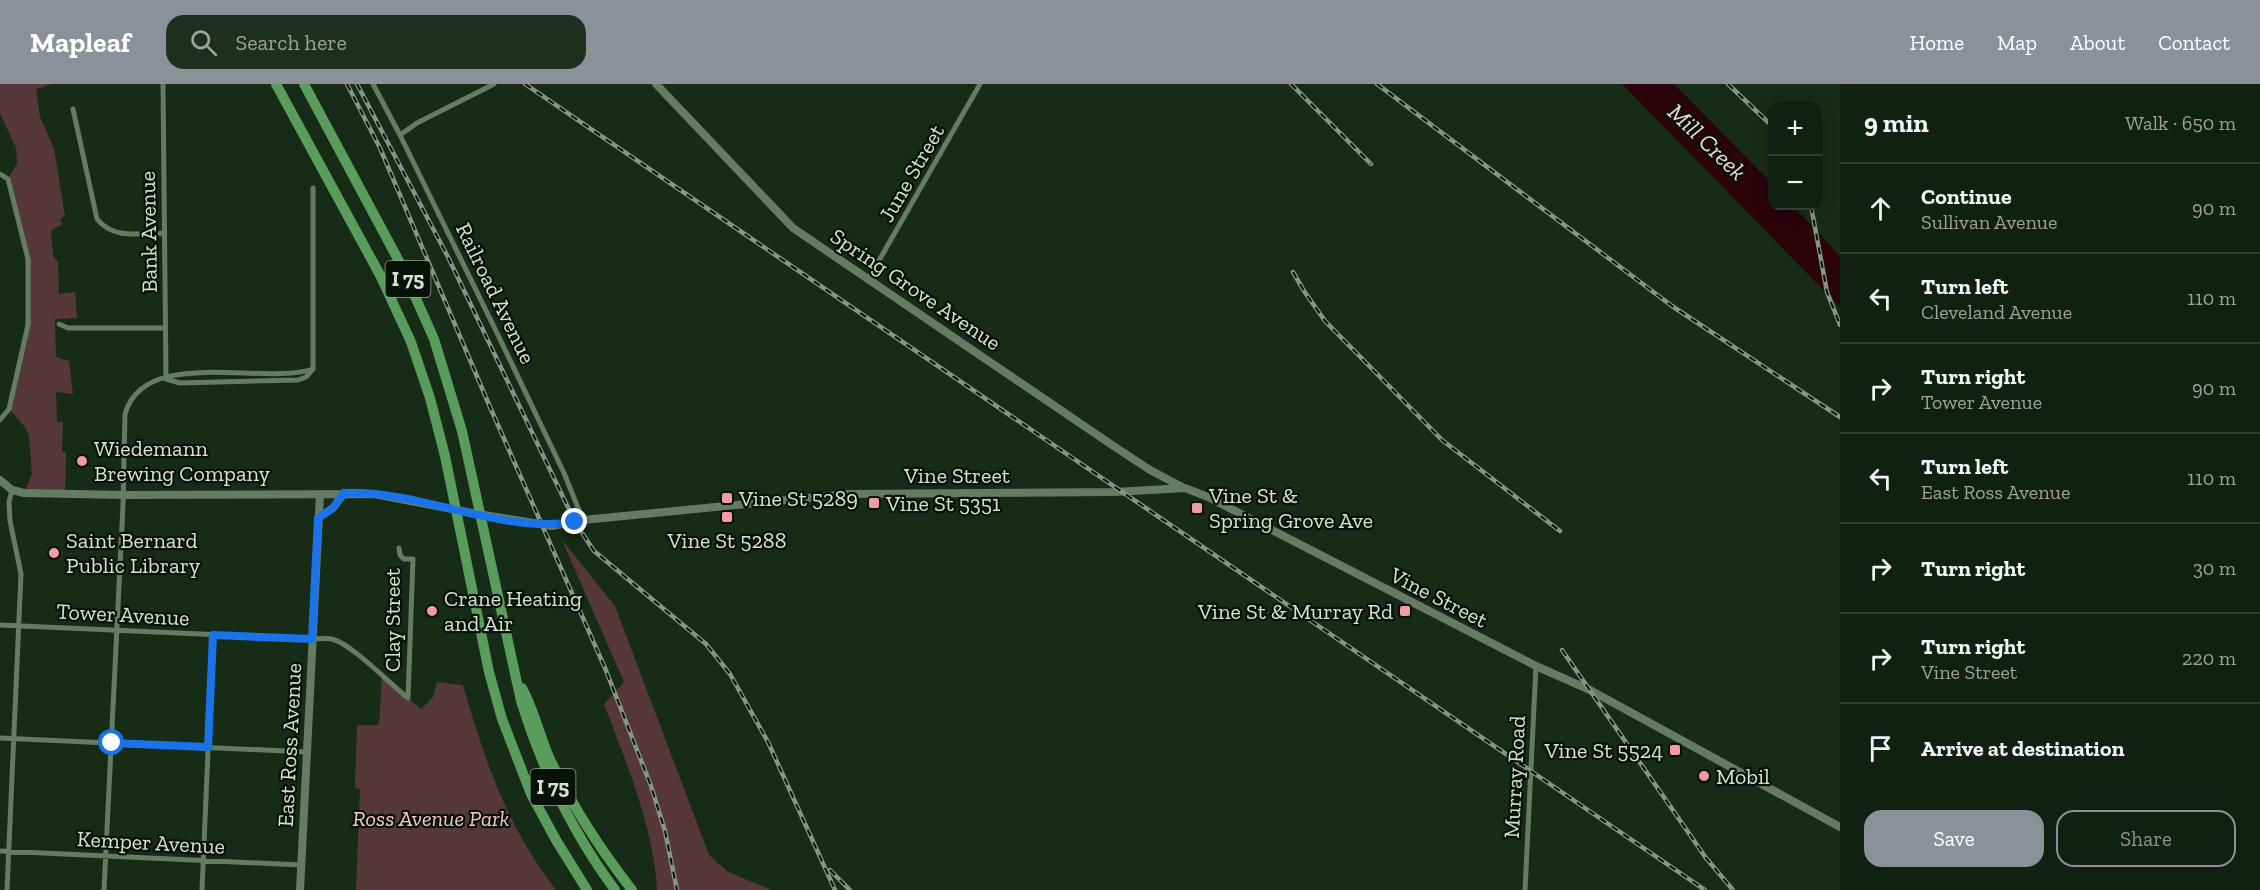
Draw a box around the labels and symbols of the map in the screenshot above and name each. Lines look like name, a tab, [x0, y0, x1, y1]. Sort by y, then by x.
water label: Mill Creek	[1662, 97, 1753, 186]
street label: June Street	[873, 119, 951, 227]
street label: Bank Avenue	[134, 171, 163, 293]
street label: Railroad Avenue	[450, 218, 541, 368]
street label: Spring Grove Avenue	[825, 222, 1006, 356]
road number: I 75	[386, 261, 430, 297]
place label: Wiedemann Brewing Company	[94, 435, 271, 487]
marker: Wiedemann Brewing Company	[75, 454, 89, 468]
street label: Vine Street	[903, 462, 1011, 489]
place label: Vine St & Spring Grove Ave	[1208, 482, 1373, 534]
place label: Vine St 5289	[738, 485, 858, 512]
place label: Vine St 5351	[885, 490, 1001, 517]
marker: Vine St 5289	[720, 491, 734, 505]
marker: Vine St 5351	[867, 496, 881, 510]
marker: Vine St & Spring Grove Ave	[1190, 501, 1204, 515]
route end	[561, 508, 587, 534]
marker: Vine St 5288	[720, 510, 734, 524]
place label: Saint Bernard Public Library	[66, 527, 201, 579]
place label: Vine St 5288	[666, 527, 787, 554]
marker: Saint Bernard Public Library	[47, 546, 61, 560]
street label: Vine Street	[1385, 561, 1493, 634]
street label: Clay Street	[379, 567, 406, 672]
place label: Crane Heating and Air	[444, 585, 582, 637]
street label: Tower Avenue	[56, 598, 190, 631]
place label: Vine St & Murray Rd	[1197, 598, 1393, 625]
marker: Crane Heating and Air	[425, 604, 439, 618]
marker: Vine St & Murray Rd	[1398, 604, 1412, 618]
street label: East Ross Avenue	[272, 662, 307, 828]
street label: Murray Road	[1498, 715, 1531, 839]
route start	[98, 729, 124, 755]
place label: Vine St 5524	[1543, 737, 1663, 764]
marker: Vine St 5524	[1668, 743, 1682, 757]
place label: Mobil	[1716, 763, 1770, 790]
road number: I 75	[530, 769, 576, 805]
marker: Mobil	[1697, 769, 1711, 783]
park label: Ross Avenue Park	[353, 805, 510, 832]
street label: Kemper Avenue	[76, 825, 226, 860]

